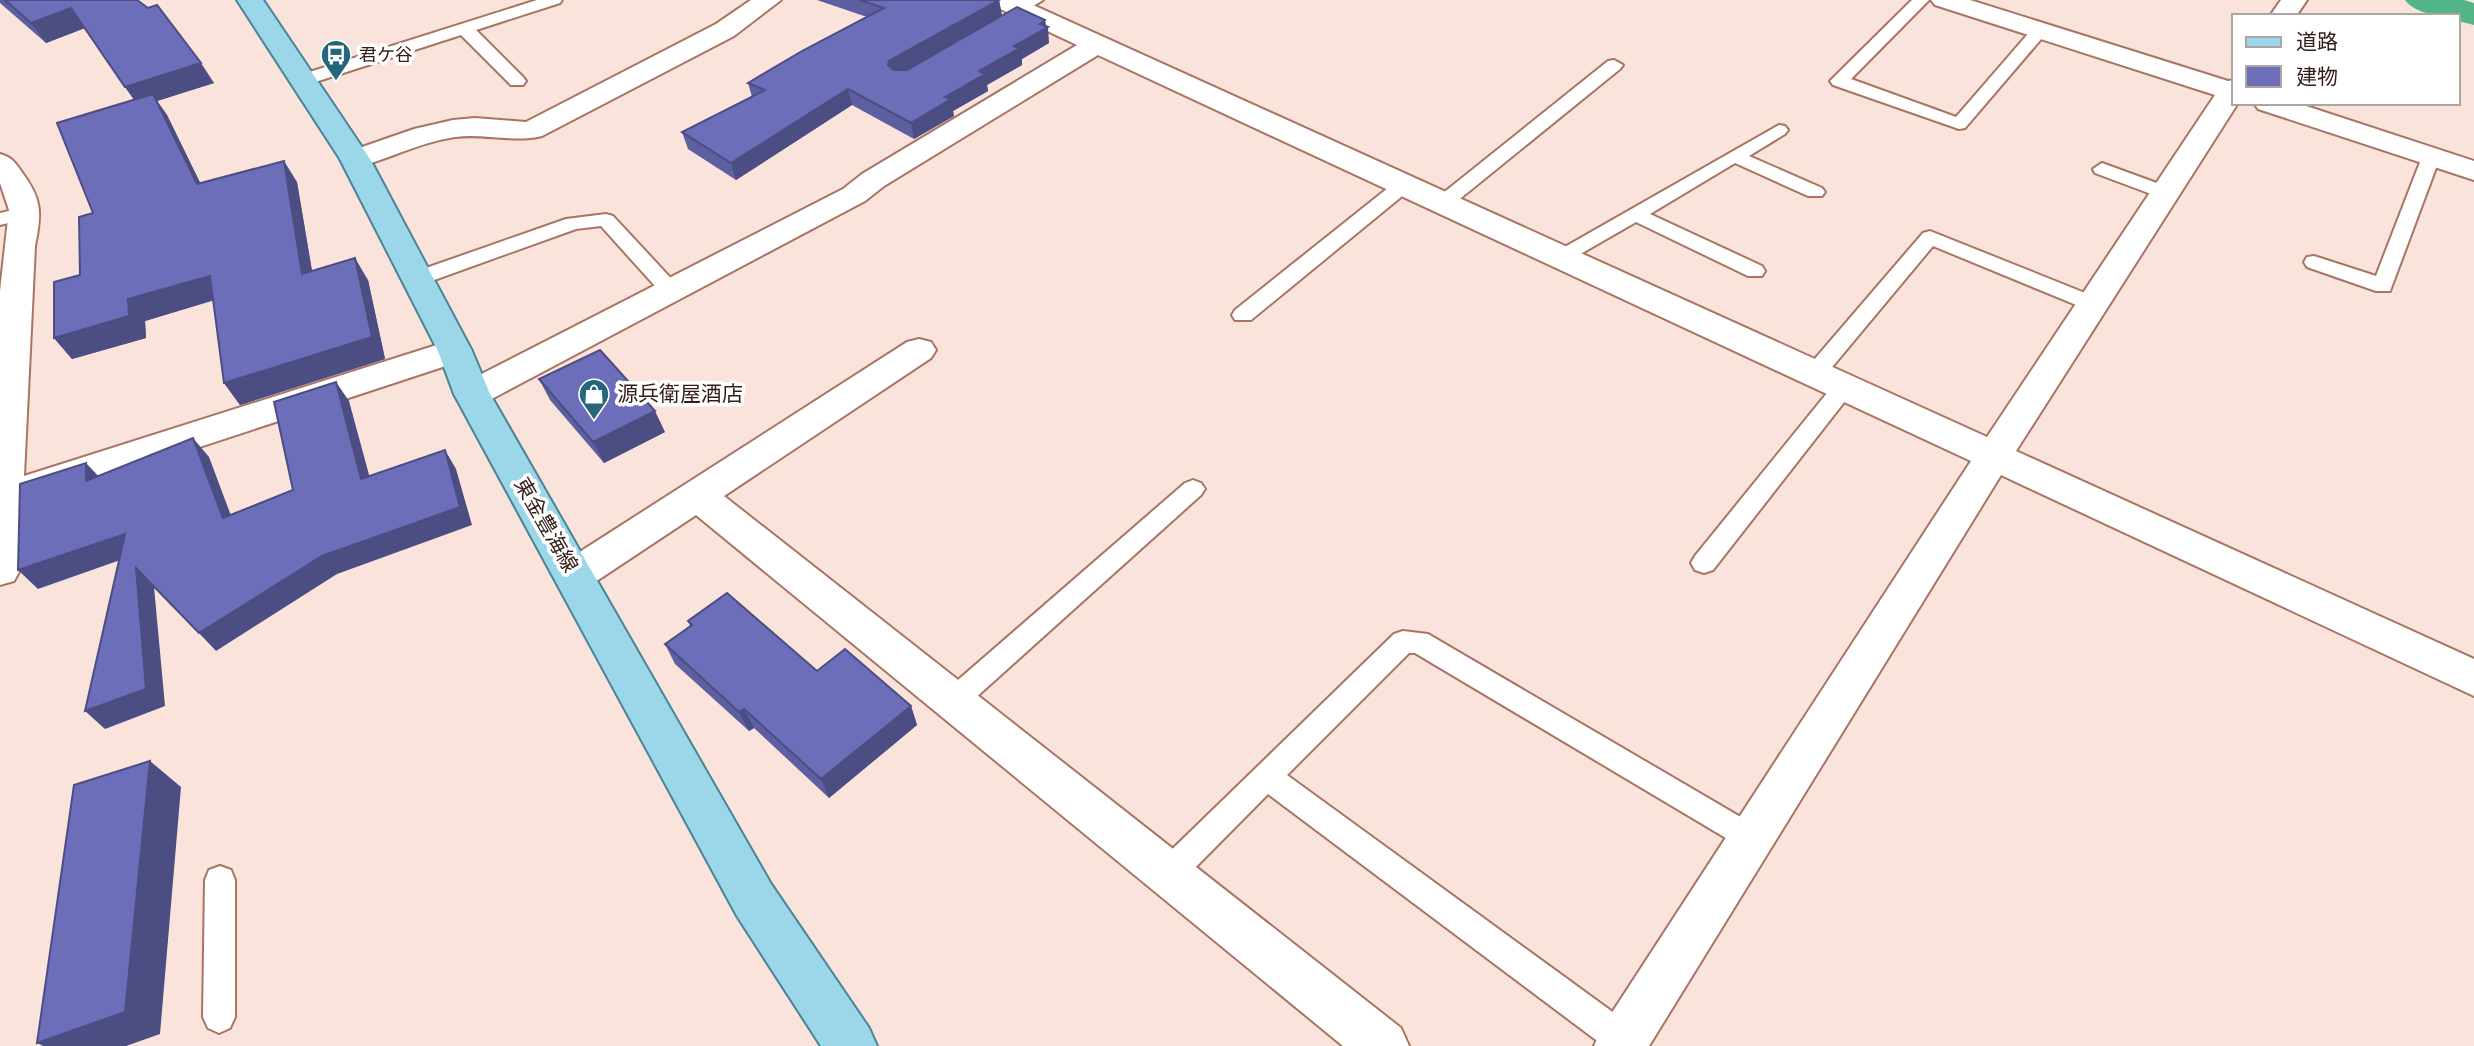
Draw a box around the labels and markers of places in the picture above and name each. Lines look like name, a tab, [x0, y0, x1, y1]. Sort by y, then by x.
bus stop icon: 君ケ谷	[319, 38, 353, 82]
place label: 君ケ谷	[359, 44, 413, 66]
shop icon: 源兵衛屋酒店	[577, 377, 611, 421]
place label: 源兵衛屋酒店	[617, 381, 743, 407]

